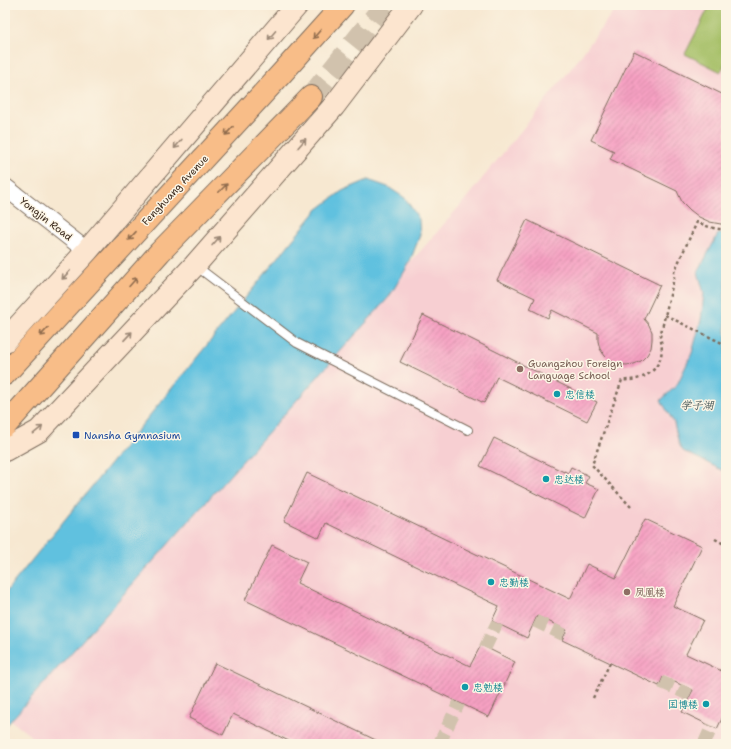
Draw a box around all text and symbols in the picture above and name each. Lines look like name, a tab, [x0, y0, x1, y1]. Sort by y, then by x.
one-way arrow	[267, 29, 276, 40]
one-way arrow	[312, 29, 321, 39]
one-way arrow	[225, 125, 234, 136]
one-way arrow	[297, 137, 306, 148]
one-way arrow	[174, 139, 183, 150]
street label: Fenghuang Avenue	[139, 152, 211, 228]
one-way arrow	[218, 183, 228, 193]
street label: Yongjin Road	[17, 194, 75, 244]
one-way arrow	[128, 231, 137, 241]
one-way arrow	[212, 236, 221, 246]
one-way arrow	[62, 269, 71, 279]
one-way arrow	[128, 277, 137, 287]
one-way arrow	[39, 327, 48, 337]
one-way arrow	[123, 331, 133, 341]
place label: Guangzhou Foreign Language School	[528, 357, 622, 382]
marker: Guangzhou Foreign Language School	[515, 364, 525, 374]
place label: 忠信楼	[565, 388, 595, 401]
marker: 忠信楼	[552, 389, 562, 399]
water label: 学子湖	[681, 398, 714, 413]
one-way arrow	[33, 426, 44, 434]
place label: Nansha Gymnasium	[84, 429, 181, 442]
marker: Nansha Gymnasium	[71, 430, 81, 440]
place label: 忠达楼	[554, 473, 584, 486]
marker: 忠达楼	[541, 474, 551, 484]
place label: 忠勤楼	[499, 576, 529, 589]
marker: 忠勤楼	[486, 577, 496, 587]
place label: 凤凰楼	[635, 586, 665, 599]
marker: 凤凰楼	[622, 587, 632, 597]
place label: 忠勉楼	[473, 681, 503, 694]
marker: 忠勉楼	[460, 682, 470, 692]
place label: 国博楼	[668, 698, 698, 711]
marker: 国博楼	[701, 699, 711, 709]

